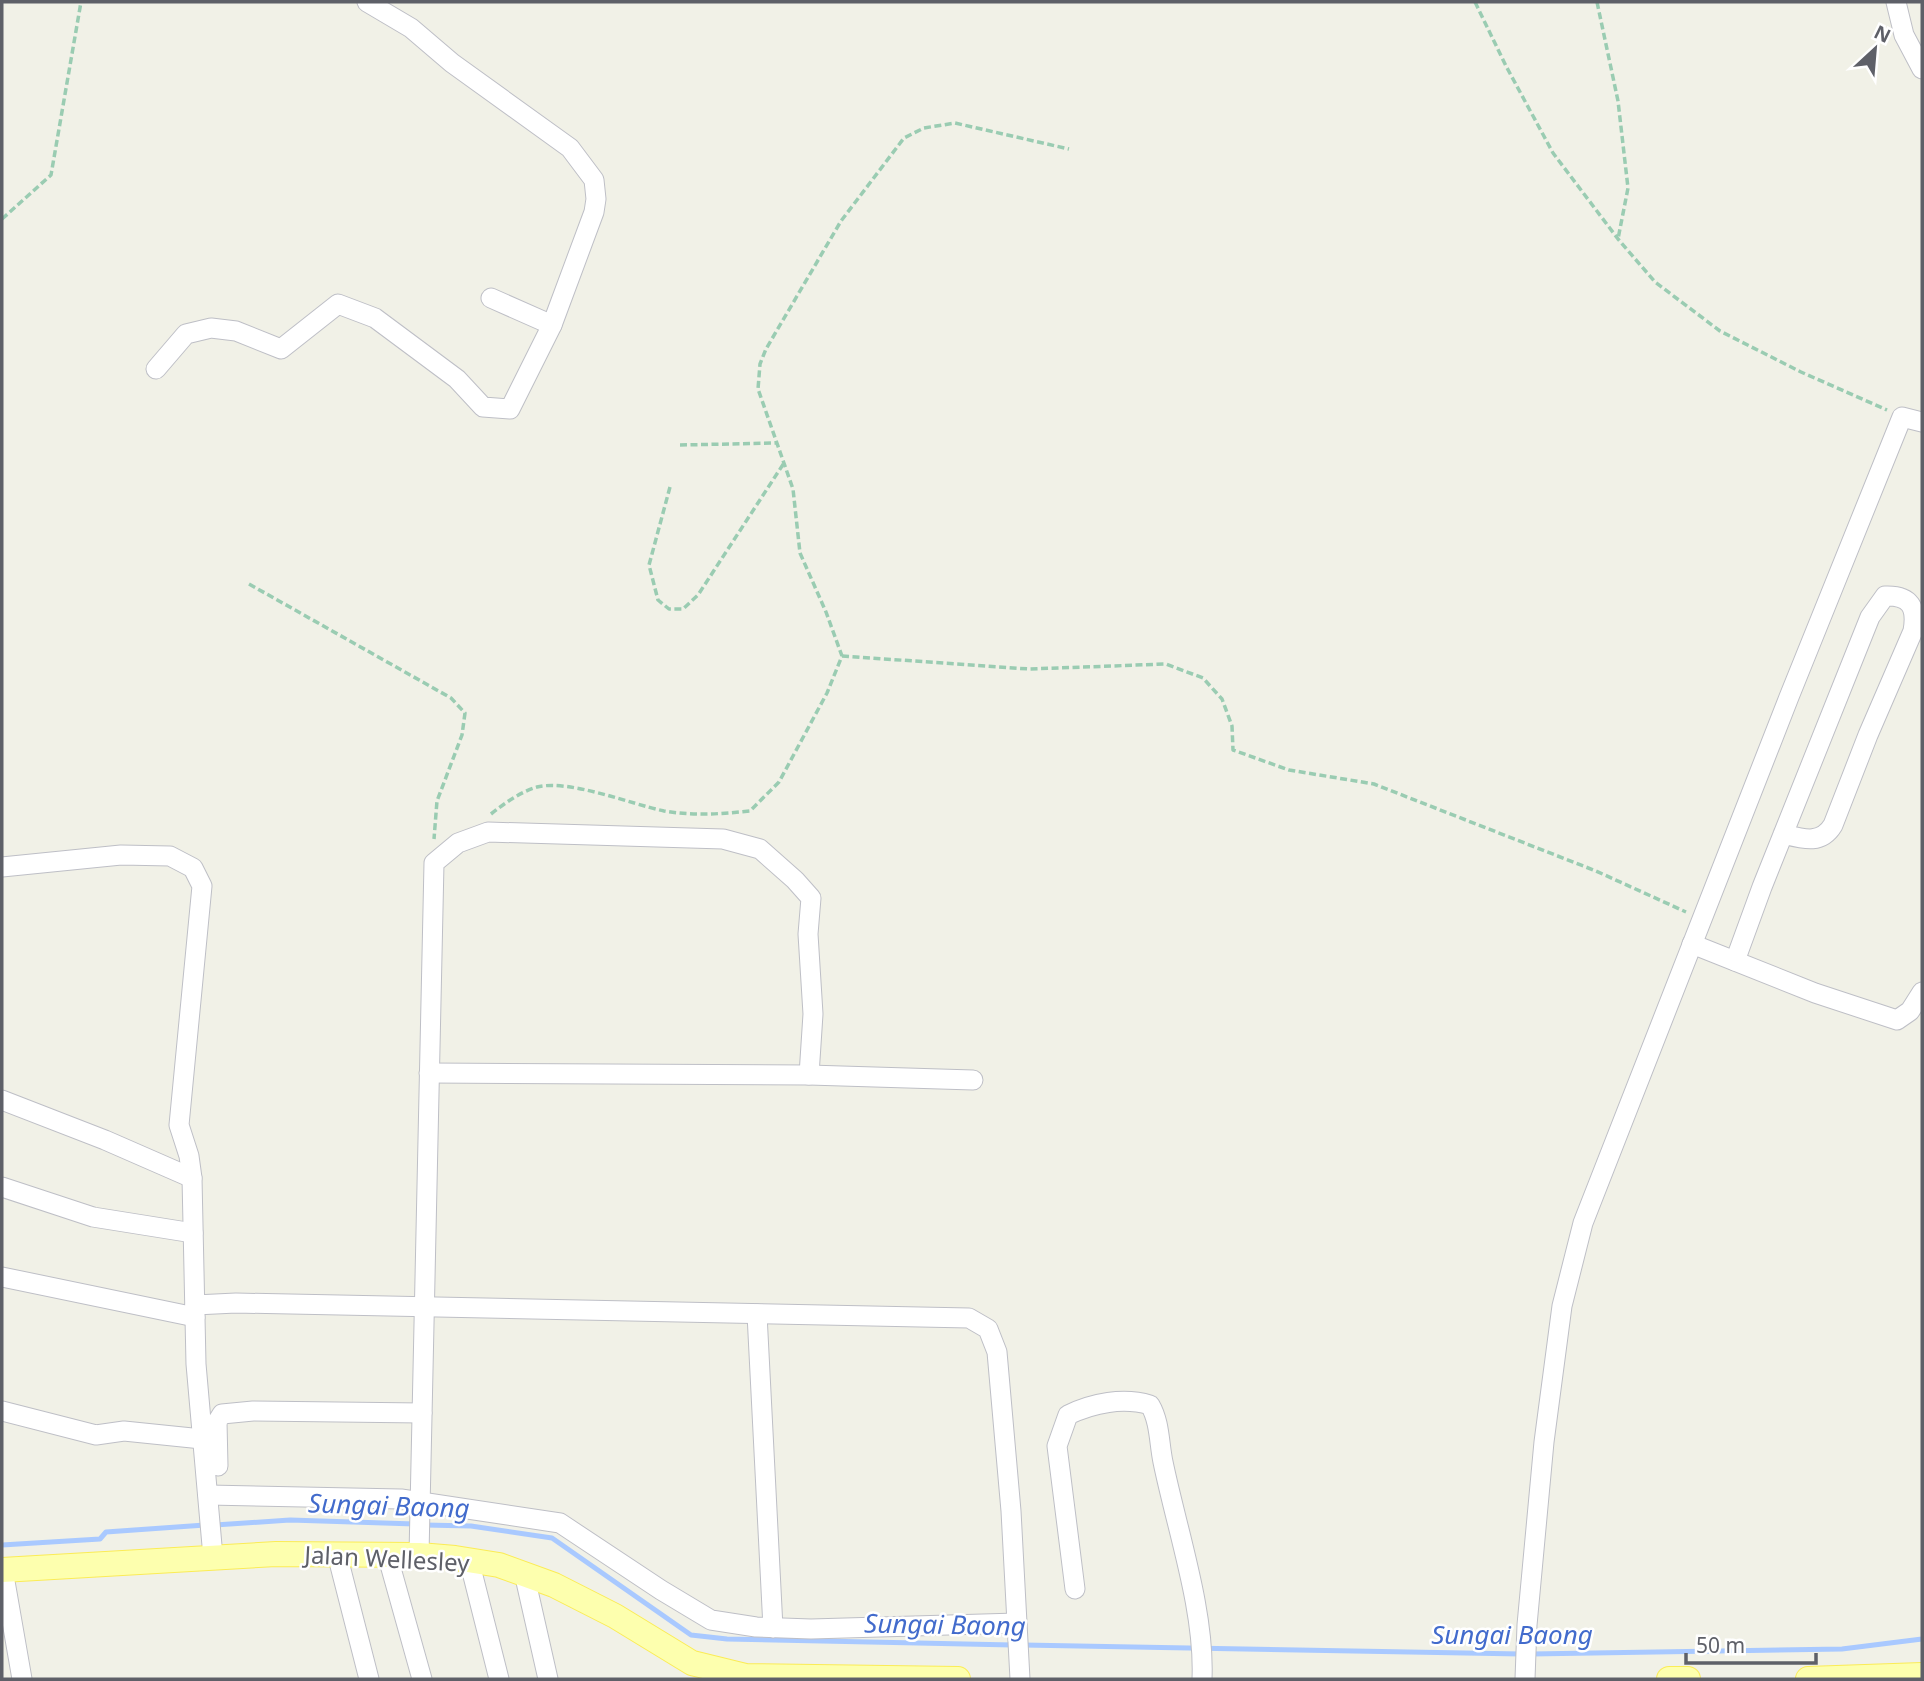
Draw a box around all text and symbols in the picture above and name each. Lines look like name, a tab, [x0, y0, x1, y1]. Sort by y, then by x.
north arrow	[1840, 14, 1910, 84]
text: N	[1870, 19, 1895, 49]
water label: Sungai Baong	[308, 1484, 470, 1526]
street label: Jalan Wellesley	[302, 1537, 471, 1579]
water label: Sungai Baong	[864, 1605, 1026, 1643]
water label: Sungai Baong	[1431, 1616, 1593, 1652]
scale bar	[1686, 1622, 1815, 1666]
text: 50 m	[1696, 1631, 1745, 1659]

